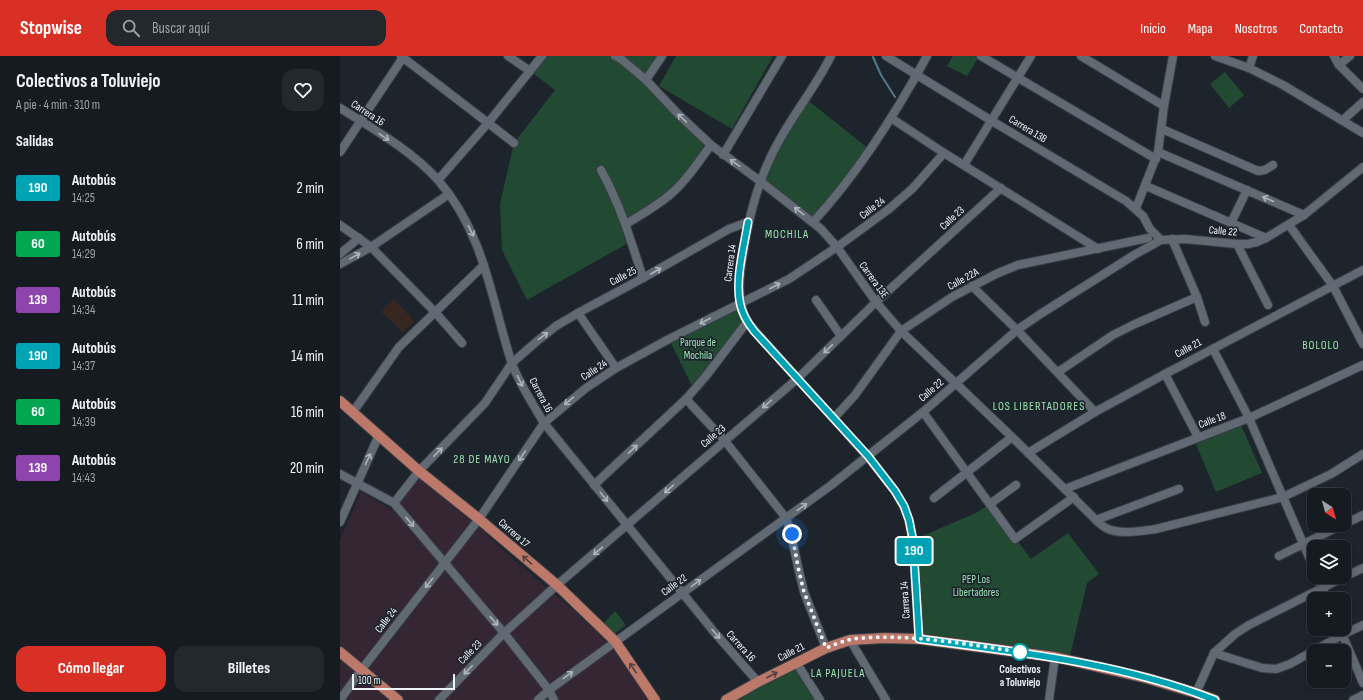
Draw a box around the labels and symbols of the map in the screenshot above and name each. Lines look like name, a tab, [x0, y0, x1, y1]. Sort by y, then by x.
street label: Carrera 16	[349, 97, 387, 129]
street label: Carrera 13B	[1007, 113, 1050, 146]
one-way arrow	[677, 114, 688, 123]
one-way arrow	[379, 133, 390, 141]
one-way arrow	[730, 159, 741, 167]
street label: Calle 24	[857, 194, 888, 222]
one-way arrow	[1262, 195, 1274, 202]
street label: Calle 23	[937, 203, 967, 233]
one-way arrow	[794, 206, 805, 215]
street label: Calle 22	[1208, 223, 1238, 239]
one-way arrow	[468, 225, 475, 237]
district label: MOCHILA	[765, 227, 809, 242]
street label: Carrera 14	[721, 243, 739, 282]
one-way arrow	[349, 252, 361, 259]
street label: Carrera 13E	[856, 259, 892, 301]
street label: Calle 25	[607, 264, 639, 288]
street label: Calle 22A	[945, 265, 981, 293]
one-way arrow	[650, 266, 662, 274]
one-way arrow	[768, 282, 780, 289]
one-way arrow	[699, 318, 711, 325]
one-way arrow	[538, 332, 549, 340]
park label: Parque de Mochila	[680, 336, 716, 362]
street label: Calle 21	[1173, 336, 1204, 360]
district label: BOLOLO	[1302, 338, 1340, 353]
one-way arrow	[823, 344, 833, 353]
street label: Calle 24	[578, 357, 610, 383]
one-way arrow	[517, 374, 525, 386]
street label: Carrera 16	[526, 375, 556, 415]
street label: Calle 22	[916, 375, 946, 404]
one-way arrow	[564, 397, 575, 405]
district label: LOS LIBERTADORES	[993, 399, 1085, 414]
one-way arrow	[762, 400, 773, 409]
street label: Calle 18	[1196, 409, 1228, 431]
street label: Calle 23	[698, 421, 728, 450]
one-way arrow	[628, 444, 638, 453]
one-way arrow	[433, 447, 443, 457]
one-way arrow	[518, 450, 526, 461]
district label: 28 DE MAYO	[453, 452, 511, 467]
one-way arrow	[365, 453, 372, 465]
one-way arrow	[664, 485, 675, 494]
north arrow	[1307, 488, 1351, 532]
one-way arrow	[600, 492, 609, 502]
one-way arrow	[796, 503, 807, 511]
one-way arrow	[405, 516, 414, 527]
street label: Carrera 17	[496, 516, 533, 550]
your location	[782, 524, 802, 544]
line badge: 190	[891, 538, 937, 564]
one-way arrow	[592, 546, 603, 555]
one-way arrow	[522, 555, 532, 565]
street label: Calle 22	[659, 571, 690, 599]
park label: PEP Los Libertadores	[953, 573, 999, 599]
one-way arrow	[425, 578, 433, 589]
one-way arrow	[690, 579, 701, 587]
street label: Carrera 14	[897, 581, 913, 619]
street label: Calle 24	[372, 604, 400, 635]
one-way arrow	[489, 616, 499, 626]
street label: Carrera 16	[724, 628, 759, 664]
one-way arrow	[711, 629, 720, 639]
street label: Calle 23	[455, 637, 485, 667]
street label: Calle 21	[776, 640, 807, 664]
marker: Colectivos a Toluviejo	[1011, 643, 1029, 661]
one-way arrow	[629, 662, 637, 673]
place label: Colectivos a Toluviejo	[999, 663, 1041, 689]
one-way arrow	[464, 665, 473, 675]
district label: LA PAJUELA	[811, 666, 865, 681]
one-way arrow	[563, 671, 574, 680]
one-way arrow	[766, 671, 778, 678]
scale bar	[352, 672, 455, 691]

